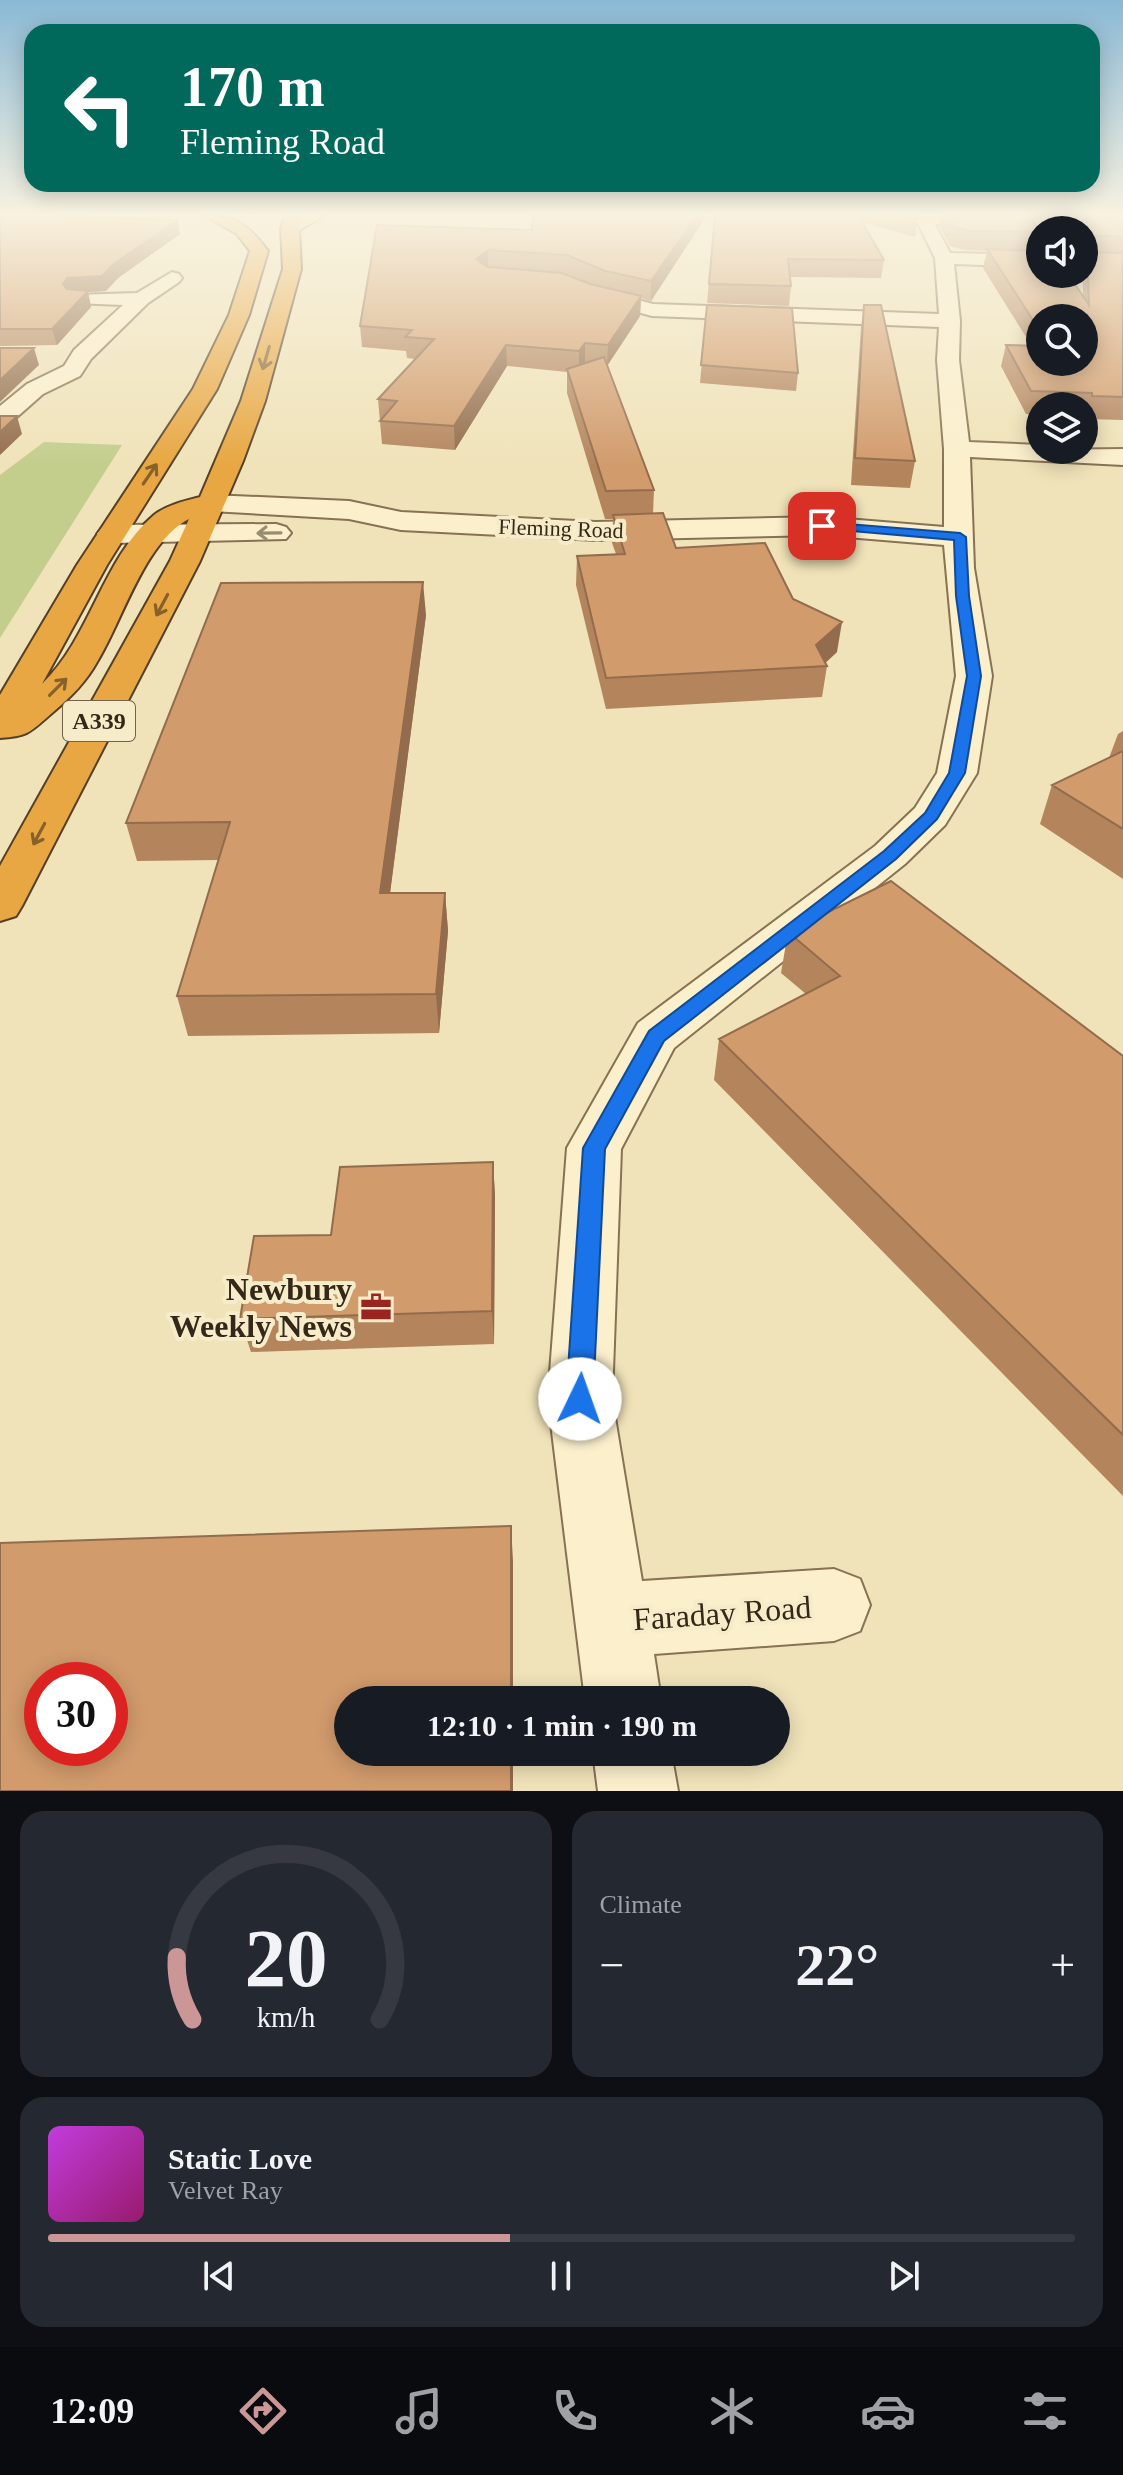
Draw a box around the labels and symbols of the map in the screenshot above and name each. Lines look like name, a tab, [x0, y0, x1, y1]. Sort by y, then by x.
one-way arrow	[258, 344, 273, 370]
one-way arrow	[142, 463, 158, 485]
pin	[788, 492, 856, 560]
street label: Fleming Road	[498, 514, 624, 543]
one-way arrow	[256, 525, 283, 541]
one-way arrow	[153, 592, 169, 616]
one-way arrow	[48, 678, 67, 697]
road number: A339	[63, 701, 135, 741]
one-way arrow	[31, 821, 46, 845]
place label: Newbury Weekly News	[170, 1271, 352, 1344]
office icon: Newbury Weekly News	[359, 1290, 393, 1324]
position arrow	[538, 1357, 622, 1441]
street label: Faraday Road	[632, 1589, 812, 1637]
speed limit sign: 30	[24, 1662, 128, 1766]

